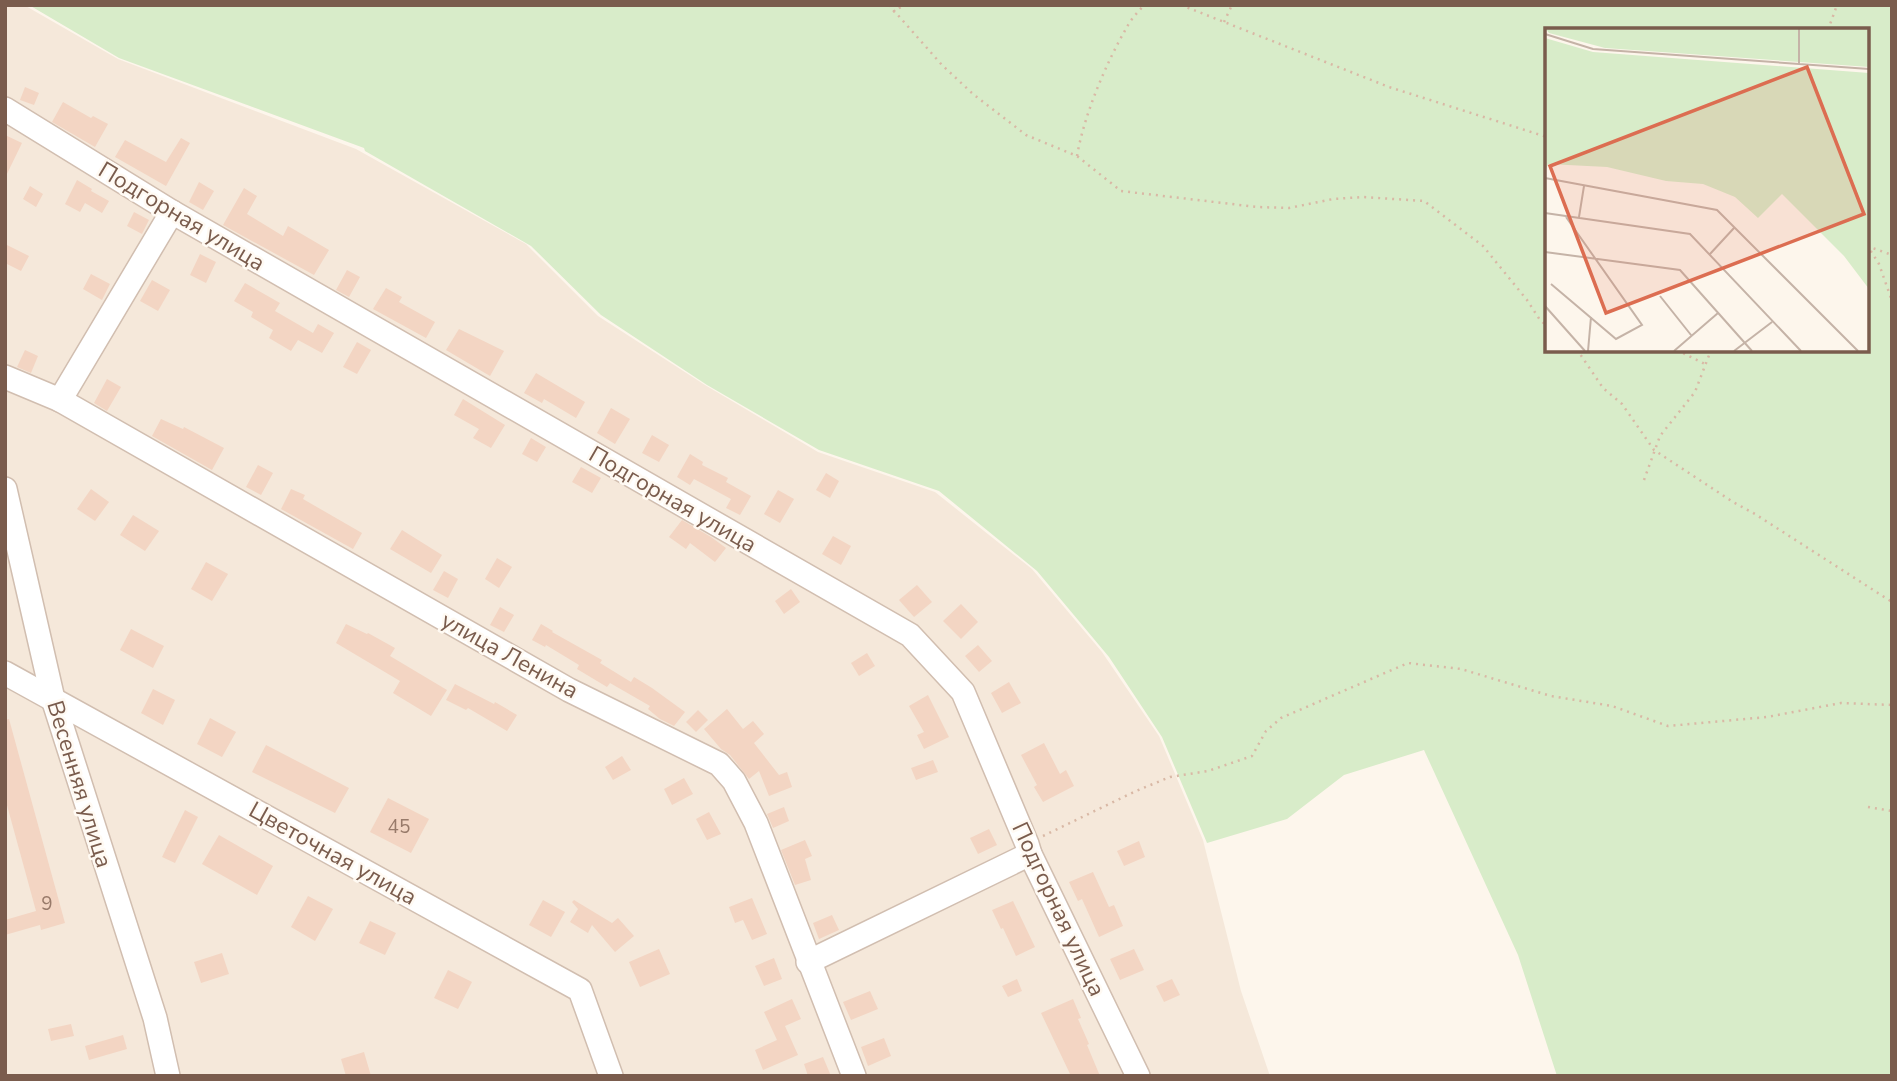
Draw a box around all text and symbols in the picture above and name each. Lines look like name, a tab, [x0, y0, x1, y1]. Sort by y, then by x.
inset map	[1545, 28, 1869, 352]
street label: Подгорная улица	[93, 154, 271, 278]
street label: Подгорная улица	[583, 439, 762, 560]
street label: улица Ленина	[436, 605, 584, 706]
street label: Весенняя улица	[39, 697, 120, 872]
street label: Цветочная улица	[243, 794, 422, 912]
house number: 45	[388, 814, 410, 840]
street label: Подгорная улица	[1005, 817, 1113, 1001]
house number: 9	[41, 891, 53, 917]

